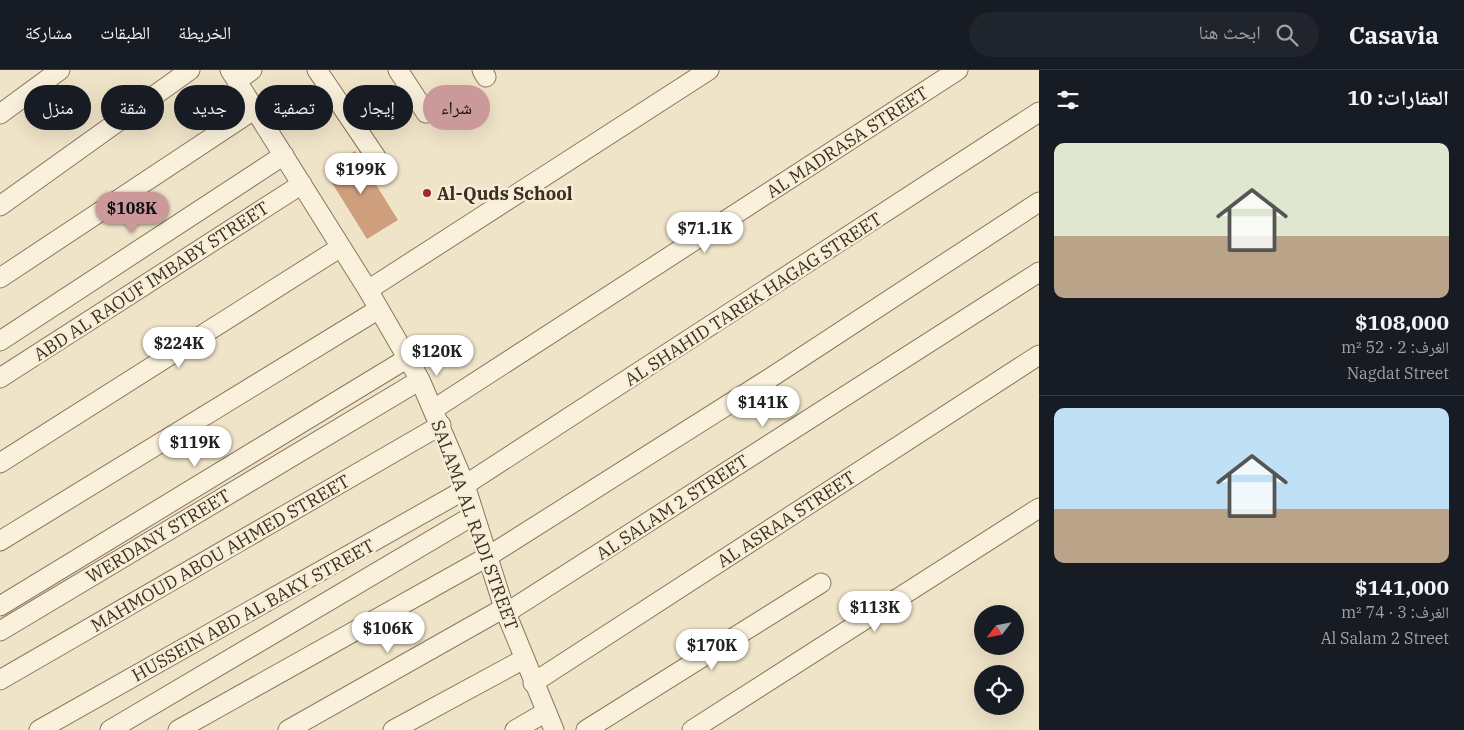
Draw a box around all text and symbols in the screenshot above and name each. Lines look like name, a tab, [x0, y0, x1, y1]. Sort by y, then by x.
search box	[969, 12, 1319, 57]
text: Casavia	[1349, 19, 1439, 51]
text: ابحث هنا	[1198, 20, 1261, 44]
text: مشاركة	[25, 21, 72, 44]
text: الطبقات	[100, 21, 150, 44]
text: الخريطة	[178, 21, 231, 44]
icon: search	[1273, 21, 1301, 49]
street label: AL MADRASA STREET	[762, 81, 933, 203]
text: العقارات: 10	[1347, 83, 1449, 111]
chip: منزل	[24, 85, 91, 130]
chip: شقة	[101, 85, 164, 130]
chip: جديد	[174, 85, 245, 130]
chip: تصفية	[255, 85, 333, 130]
chip: إيجار	[343, 85, 413, 130]
chip: شراء	[423, 85, 490, 130]
icon: filters	[1054, 86, 1082, 114]
pin: $199K	[326, 152, 396, 195]
text: $199K	[336, 159, 386, 179]
icon: home	[1207, 175, 1297, 265]
place label: Al-Quds School	[437, 182, 573, 205]
marker: Al-Quds School	[421, 187, 433, 199]
pin: $108K	[97, 191, 167, 234]
street label: ABD AL RAOUF IMBABY STREET	[29, 196, 273, 366]
text: $108K	[107, 198, 157, 218]
street label: AL SHAHID TAREK HAGAG STREET	[620, 207, 886, 391]
pin: $71.1K	[664, 212, 746, 254]
text: $71.1K	[677, 218, 733, 238]
text: $108,000	[1355, 308, 1449, 336]
pin: $224K	[144, 326, 214, 369]
text: $224K	[154, 333, 204, 353]
pin: $120K	[402, 334, 472, 377]
text: الغرف: 2 · 52 m²	[1341, 337, 1449, 357]
text: $120K	[412, 341, 462, 361]
text: Nagdat Street	[1347, 363, 1449, 383]
pin: $141K	[728, 386, 798, 428]
text: $141K	[738, 392, 788, 412]
street label: SALAMA AL RADI STREET	[426, 417, 524, 634]
pin: $119K	[160, 426, 230, 468]
text: $119K	[170, 432, 220, 452]
icon: home	[1207, 441, 1297, 531]
street label: AL SALAM 2 STREET	[592, 449, 753, 565]
street label: AL ASRAA STREET	[712, 465, 860, 572]
street label: MAHMOUD ABOU AHMED STREET	[86, 469, 354, 637]
street label: WERDANY STREET	[82, 484, 235, 588]
street label: HUSSEIN ABD AL BAKY STREET	[127, 533, 379, 687]
text: $141,000	[1355, 573, 1449, 601]
pin: $113K	[840, 590, 910, 633]
text: $113K	[850, 597, 900, 617]
text: الغرف: 3 · 74 m²	[1341, 602, 1449, 622]
north arrow	[974, 605, 1024, 655]
map controls	[974, 605, 1024, 715]
pin: $106K	[353, 612, 423, 654]
text: $106K	[363, 618, 413, 638]
pin: $170K	[677, 628, 747, 671]
text: Al Salam 2 Street	[1321, 628, 1449, 648]
text: $170K	[687, 635, 737, 655]
button: locate	[974, 665, 1024, 715]

